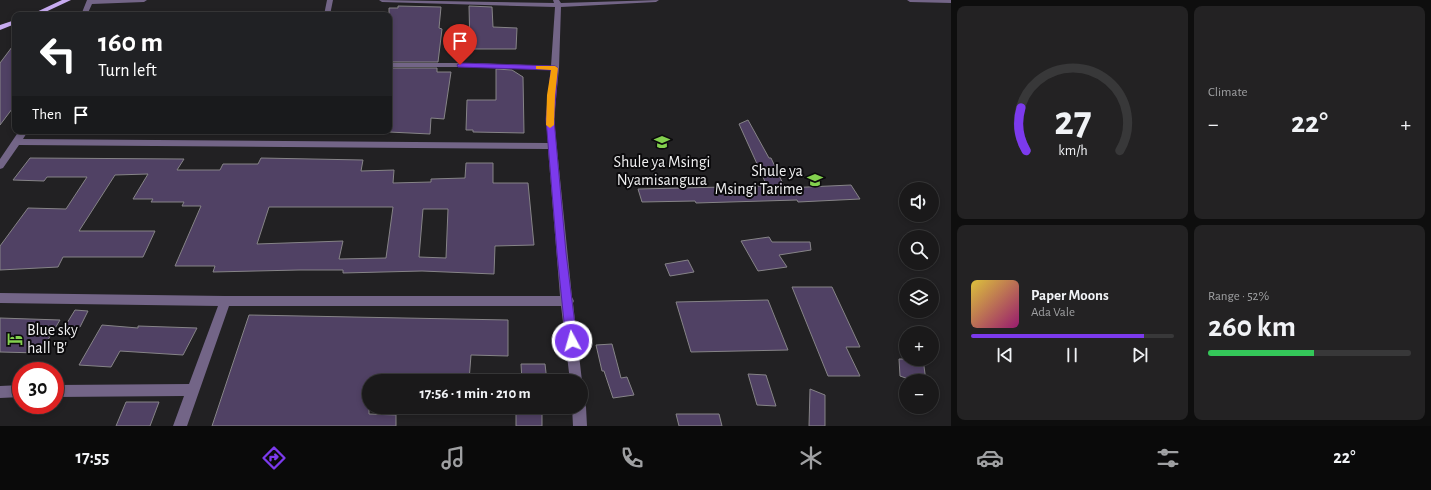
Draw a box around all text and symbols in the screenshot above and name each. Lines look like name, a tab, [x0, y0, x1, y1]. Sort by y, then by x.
pin	[443, 24, 477, 65]
icon: left	[32, 28, 84, 80]
text: 160 m	[98, 29, 163, 57]
icon: arrive	[449, 30, 471, 52]
text: Turn left	[98, 62, 157, 80]
text: Climate	[1208, 86, 1247, 99]
text: 27	[1054, 100, 1091, 141]
icon: arrive	[70, 104, 92, 126]
text: Then	[32, 107, 62, 122]
text: 22°	[1291, 108, 1328, 138]
text: −	[1208, 113, 1219, 135]
text: +	[1400, 113, 1411, 135]
school or university icon: Shule ya Msingi Nyamisangura	[653, 133, 671, 151]
text: km/h	[1058, 143, 1087, 157]
place label: Shule ya Msingi Nyamisangura	[614, 154, 710, 189]
place label: Shule ya Msingi Tarime	[715, 163, 803, 197]
school or university icon: Shule ya Msingi Tarime	[806, 171, 824, 189]
map controls	[899, 182, 939, 414]
button: sound	[899, 182, 939, 222]
button: search	[899, 230, 939, 270]
button: layers	[899, 278, 939, 318]
text: Paper Moons	[1031, 288, 1109, 303]
text: Range · 52%	[1208, 290, 1269, 303]
text: Ada Vale	[1031, 306, 1075, 319]
text: 260 km	[1208, 312, 1296, 342]
position arrow	[551, 320, 593, 362]
place label: Blue sky hall 'B'	[27, 322, 78, 356]
button: +	[899, 326, 939, 366]
hotel icon: Blue sky hall 'B'	[6, 330, 24, 348]
icon: previous	[994, 344, 1016, 366]
icon: pause	[1061, 344, 1083, 366]
icon: next	[1129, 344, 1151, 366]
speed limit sign: 30	[12, 362, 64, 414]
button: −	[899, 374, 939, 414]
text: 17:56 · 1 min · 210 m	[419, 386, 531, 401]
icon: directions	[260, 444, 288, 472]
icon: music	[439, 444, 467, 472]
icon: phone	[618, 444, 646, 472]
icon: climate	[797, 444, 825, 472]
icon: car	[976, 444, 1004, 472]
icon: filters	[1154, 444, 1182, 472]
text: 17:55	[75, 449, 109, 467]
text: 22°	[1333, 449, 1356, 467]

